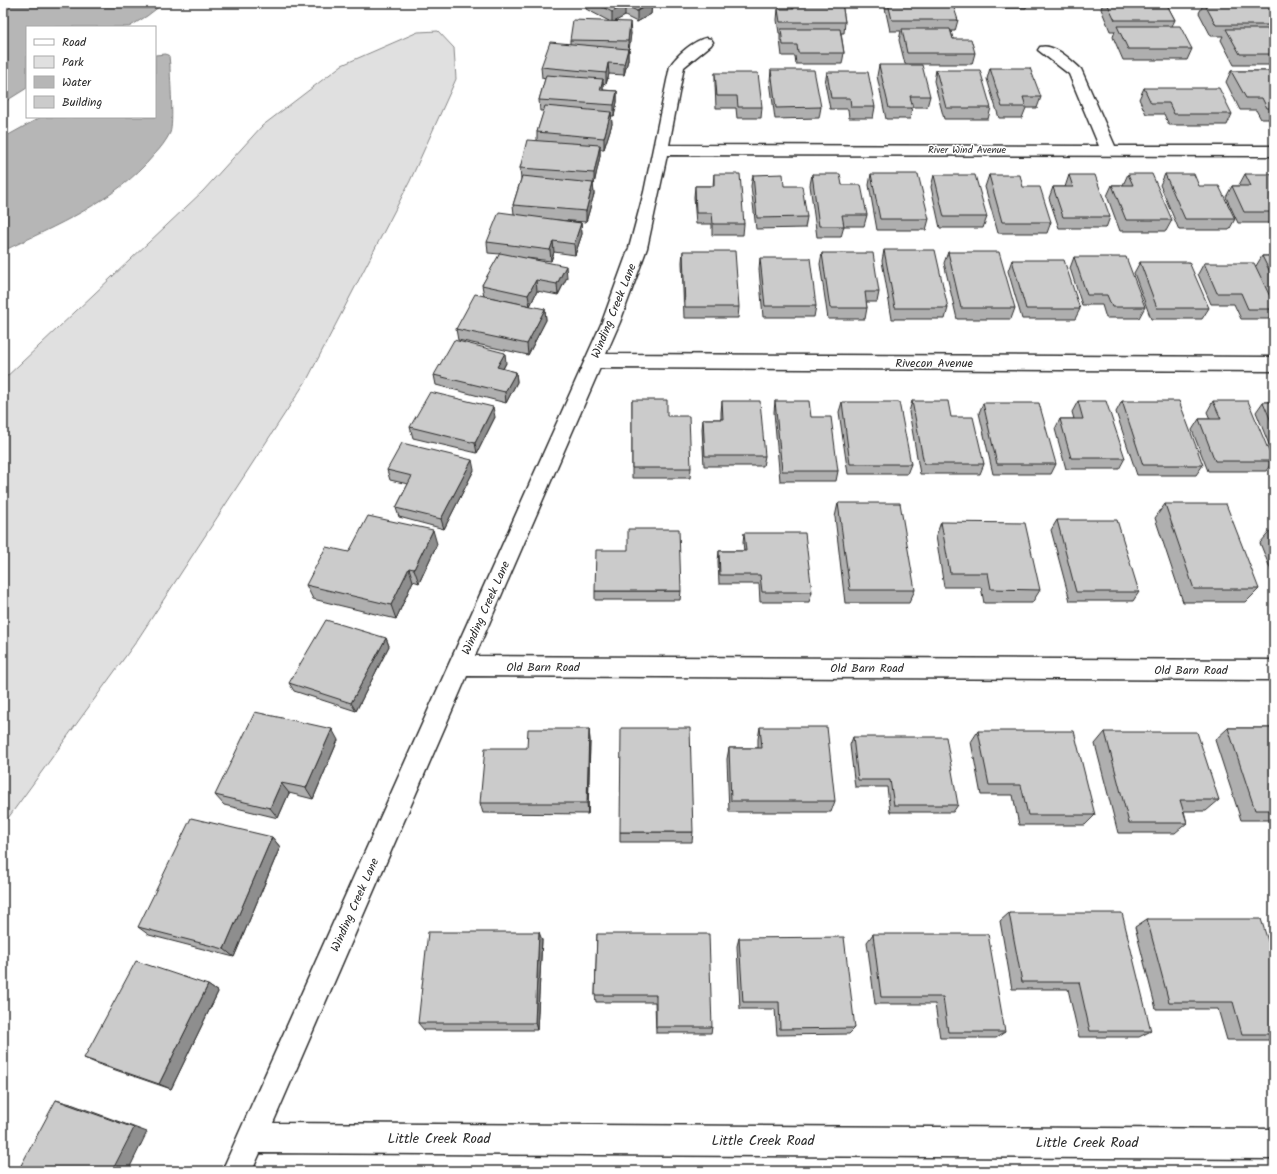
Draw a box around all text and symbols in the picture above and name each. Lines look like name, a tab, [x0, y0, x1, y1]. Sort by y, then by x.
legend	[26, 26, 156, 118]
text: Road	[62, 33, 87, 52]
text: Park	[62, 53, 84, 72]
text: Water	[62, 73, 92, 92]
text: Building	[62, 93, 102, 112]
street label: River Wind Avenue	[928, 142, 1007, 158]
street label: Winding Creek Lane	[586, 260, 642, 361]
street label: Rivecon Avenue	[895, 354, 973, 373]
street label: Winding Creek Lane	[457, 558, 515, 658]
street label: Old Barn Road	[506, 658, 581, 677]
street label: Old Barn Road	[830, 659, 905, 678]
street label: Old Barn Road	[1154, 661, 1229, 680]
street label: Winding Creek Lane	[326, 855, 384, 955]
street label: Little Creek Road	[387, 1128, 492, 1150]
street label: Little Creek Road	[711, 1130, 816, 1152]
street label: Little Creek Road	[1035, 1132, 1140, 1154]

